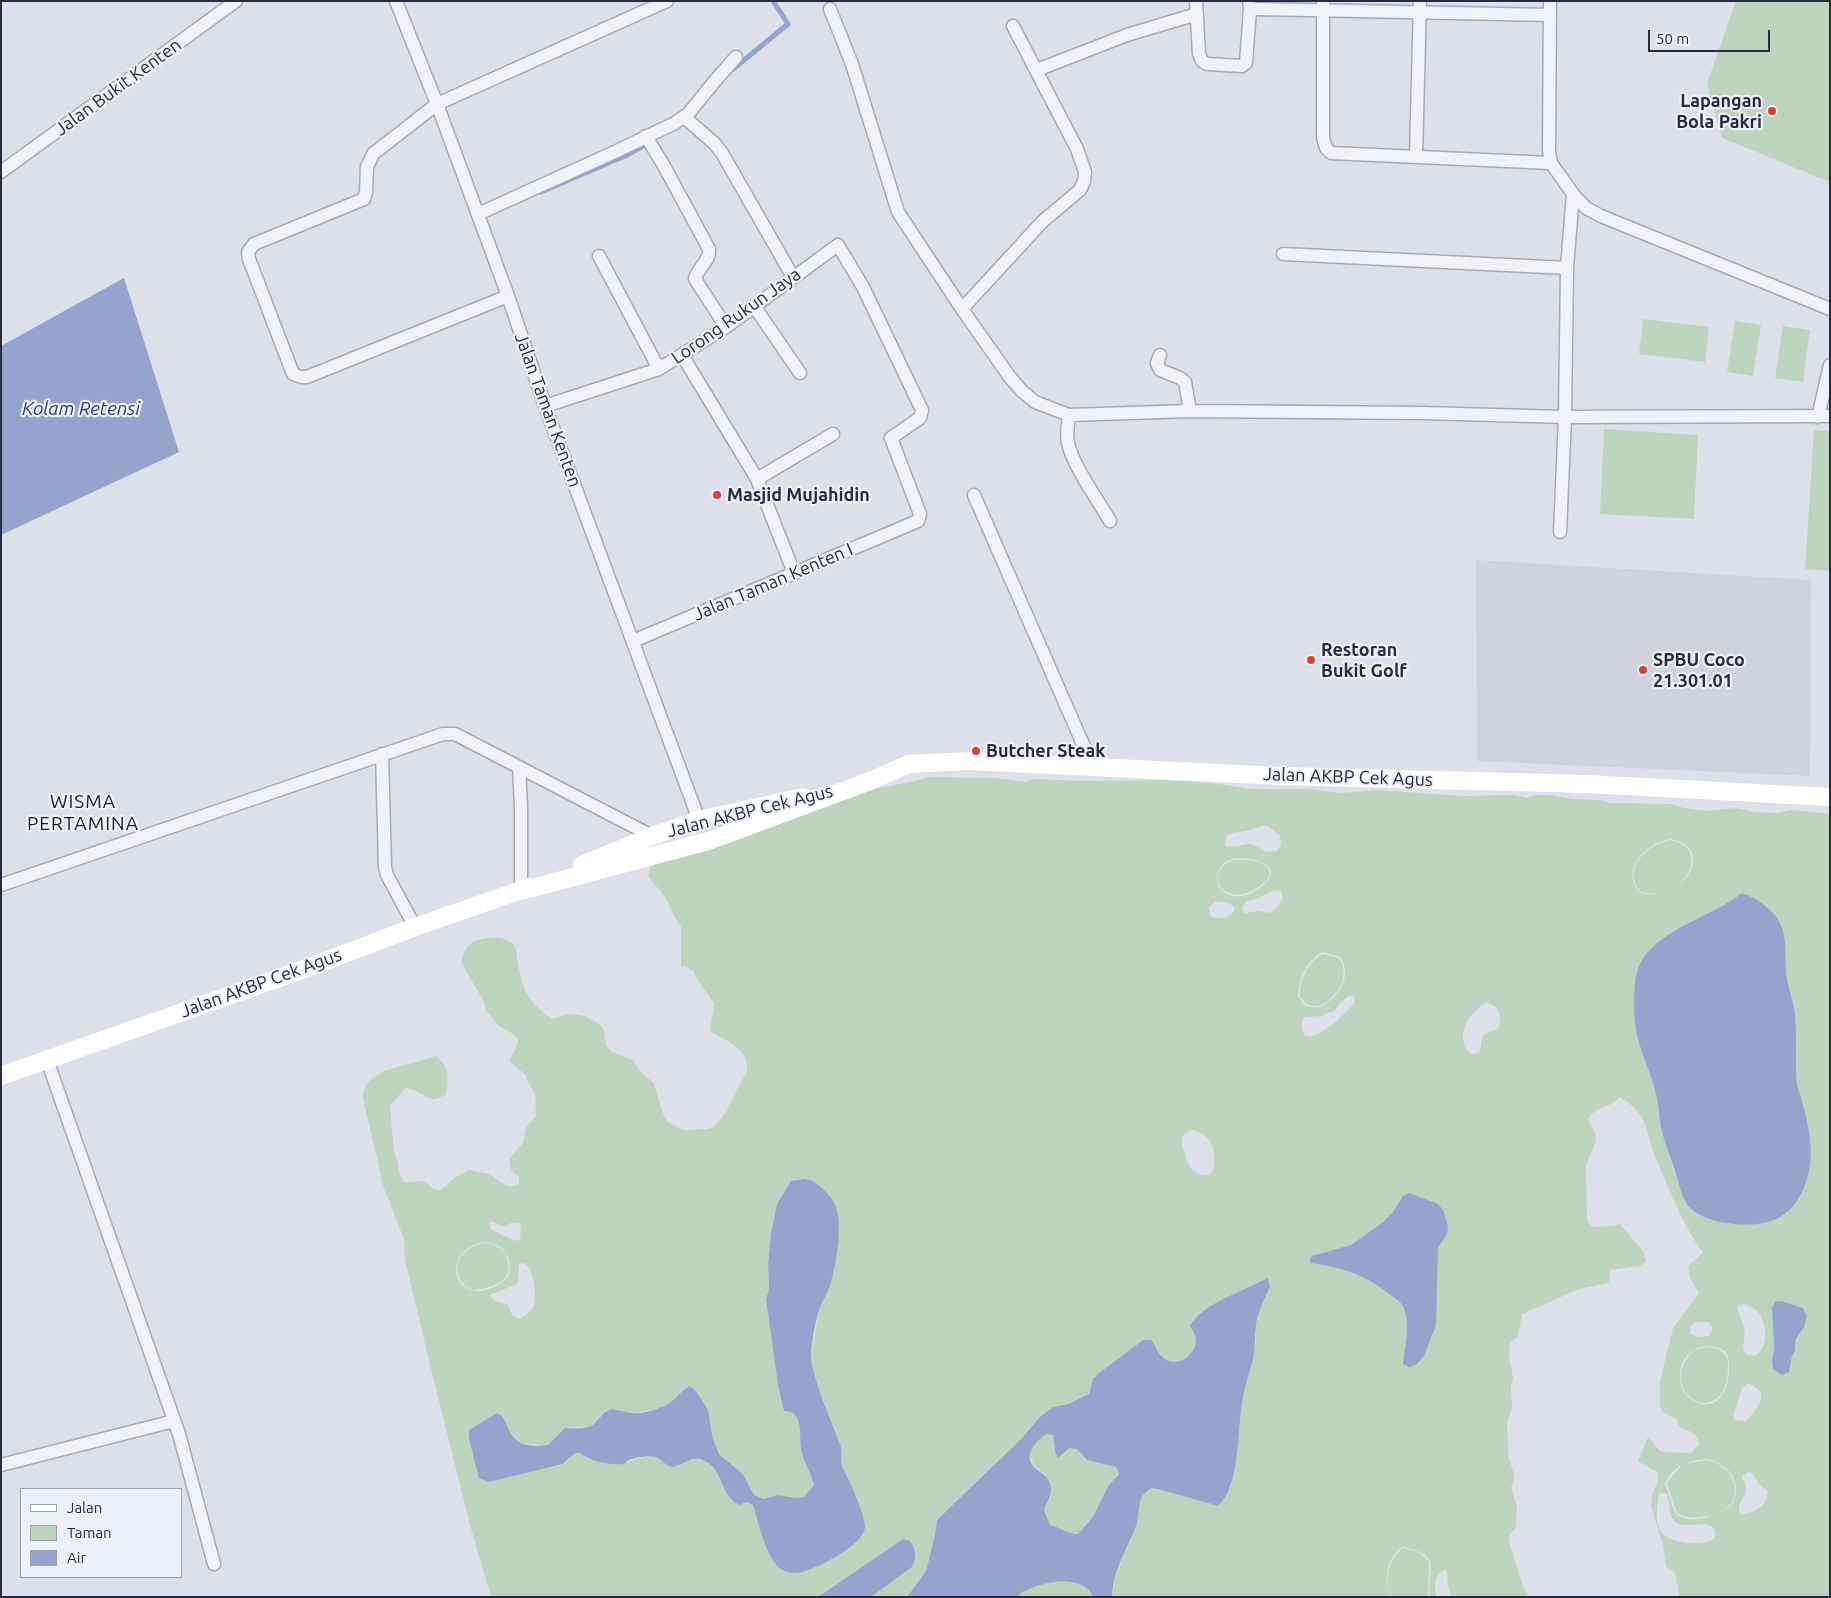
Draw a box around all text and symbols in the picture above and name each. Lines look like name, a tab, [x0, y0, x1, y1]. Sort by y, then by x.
scale bar	[1651, 20, 1774, 52]
text: 50 m	[1656, 30, 1689, 47]
street label: Jalan Bukit Kenten	[51, 34, 185, 140]
place label: Lapangan Bola Pakri	[1676, 90, 1762, 132]
marker: Lapangan Bola Pakri	[1766, 105, 1778, 117]
street label: Lorong Rukun Jaya	[667, 263, 805, 369]
street label: Jalan Taman Kenten	[510, 330, 586, 490]
water label: Kolam Retensi	[22, 398, 140, 420]
place label: Masjid Mujahidin	[727, 484, 870, 506]
marker: Masjid Mujahidin	[711, 489, 723, 501]
street label: Jalan Taman Kenten I	[690, 539, 856, 625]
place label: Restoran Bukit Golf	[1321, 639, 1407, 682]
place label: SPBU Coco 21.301.01	[1653, 649, 1745, 692]
marker: Restoran Bukit Golf	[1305, 654, 1317, 666]
marker: SPBU Coco 21.301.01	[1637, 664, 1649, 676]
place label: Butcher Steak	[986, 740, 1105, 762]
marker: Butcher Steak	[970, 745, 982, 757]
street label: Jalan AKBP Cek Agus	[1263, 763, 1433, 791]
street label: Jalan AKBP Cek Agus	[665, 780, 835, 842]
district label: WISMA PERTAMINA	[26, 791, 140, 835]
street label: Jalan AKBP Cek Agus	[178, 944, 344, 1022]
legend	[20, 1488, 182, 1578]
text: Jalan	[67, 1499, 102, 1516]
text: Taman	[67, 1524, 112, 1541]
text: Air	[67, 1549, 86, 1566]

